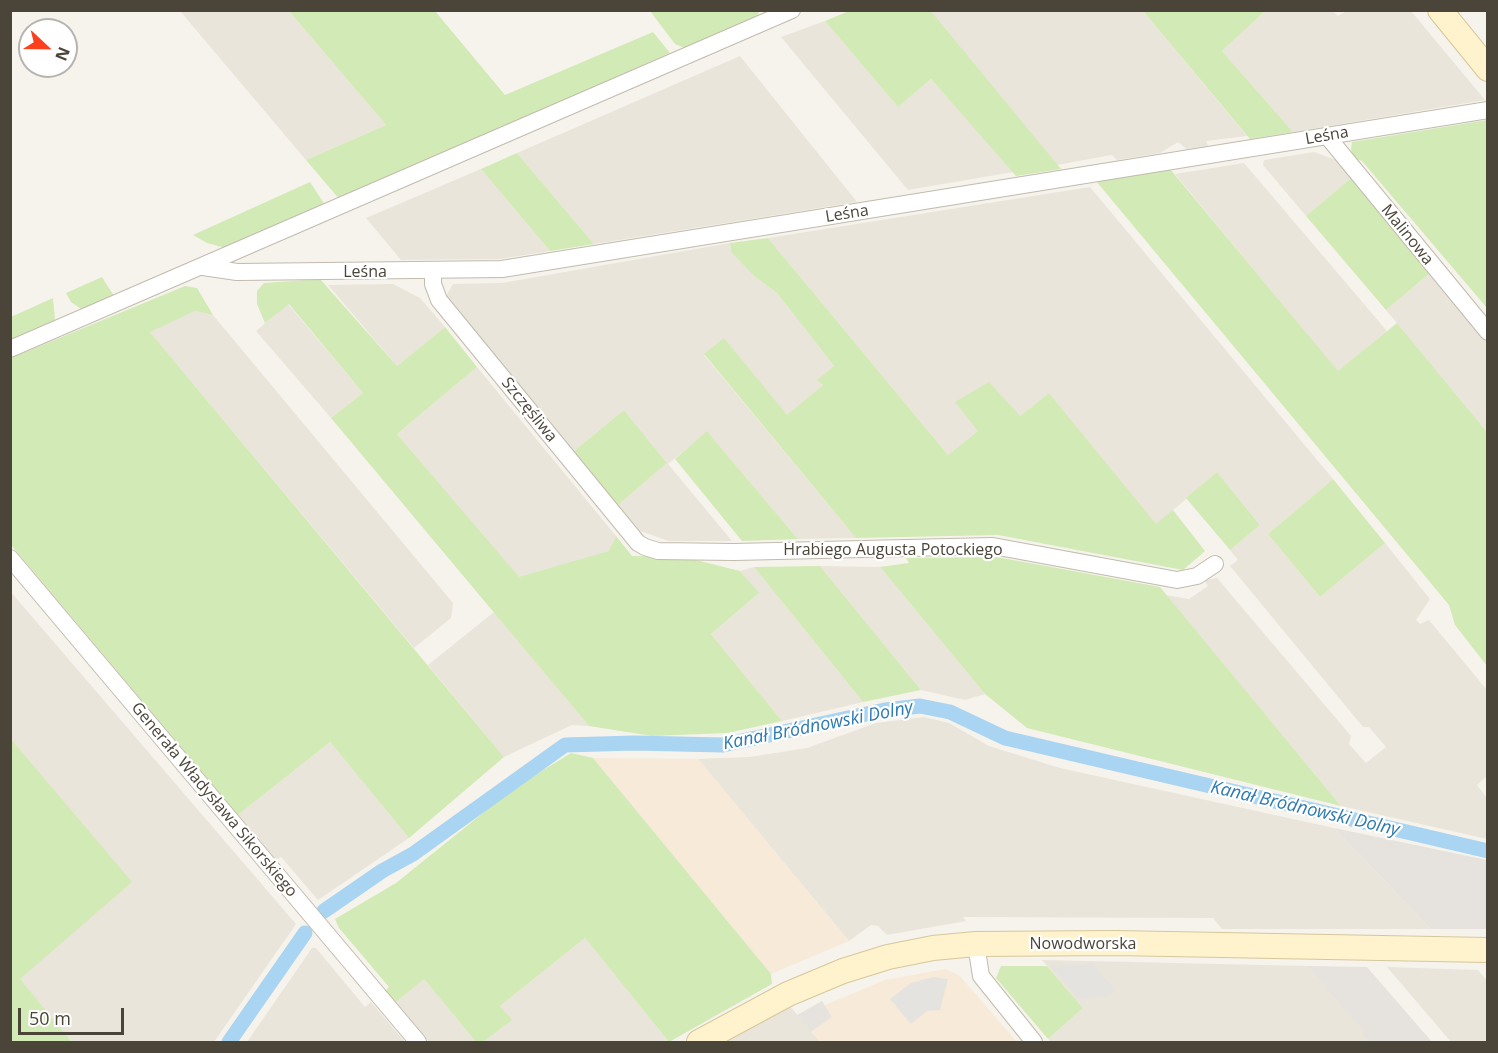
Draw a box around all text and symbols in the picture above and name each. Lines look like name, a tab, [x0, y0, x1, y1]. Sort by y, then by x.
north arrow	[18, 18, 78, 78]
text: N	[50, 44, 75, 64]
street label: Leśna	[1304, 123, 1350, 149]
street label: Leśna	[824, 201, 870, 227]
street label: Malinowa	[1377, 201, 1437, 269]
street label: Leśna	[343, 262, 387, 282]
street label: Szczęśliwa	[497, 374, 561, 446]
street label: Hrabiego Augusta Potockiego	[783, 540, 1003, 560]
water label: Kanał Bródnowski Dolny	[721, 697, 915, 755]
street label: Generała Władysława Sikorskiego	[127, 699, 301, 901]
water label: Kanał Bródnowski Dolny	[1209, 777, 1401, 841]
street label: Nowodworska	[1030, 934, 1136, 954]
scale bar	[21, 996, 128, 1034]
text: 50 m	[29, 1006, 71, 1030]

